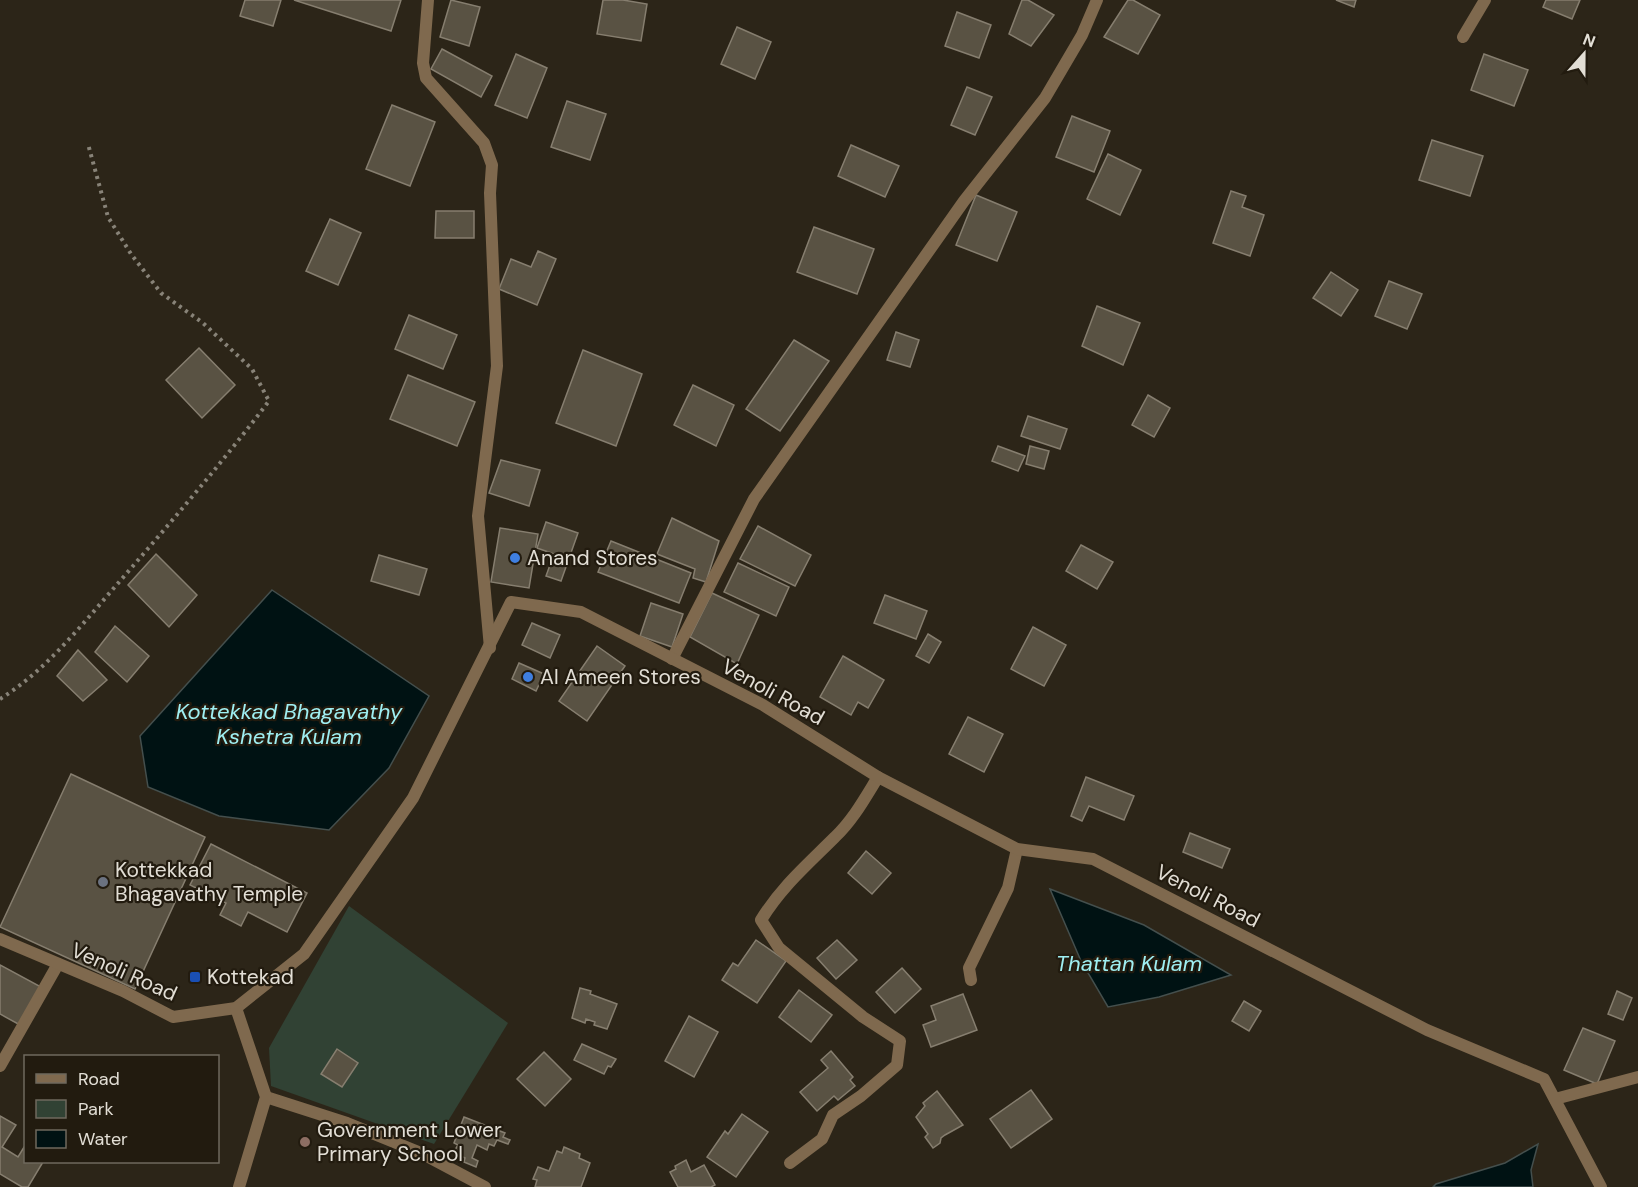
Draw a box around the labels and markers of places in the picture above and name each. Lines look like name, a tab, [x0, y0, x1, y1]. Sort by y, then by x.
place label: Anand Stores	[527, 544, 658, 572]
marker: Anand Stores	[508, 551, 522, 565]
place label: Al Ameen Stores	[540, 663, 701, 691]
marker: Al Ameen Stores	[521, 670, 535, 684]
place label: Kottekkad Bhagavathy Temple	[115, 856, 303, 908]
marker: Kottekkad Bhagavathy Temple	[96, 875, 110, 889]
place label: Kottekad	[207, 963, 294, 991]
marker: Kottekad	[188, 970, 202, 984]
place label: Government Lower Primary School	[317, 1116, 502, 1168]
marker: Government Lower Primary School	[298, 1135, 312, 1149]

